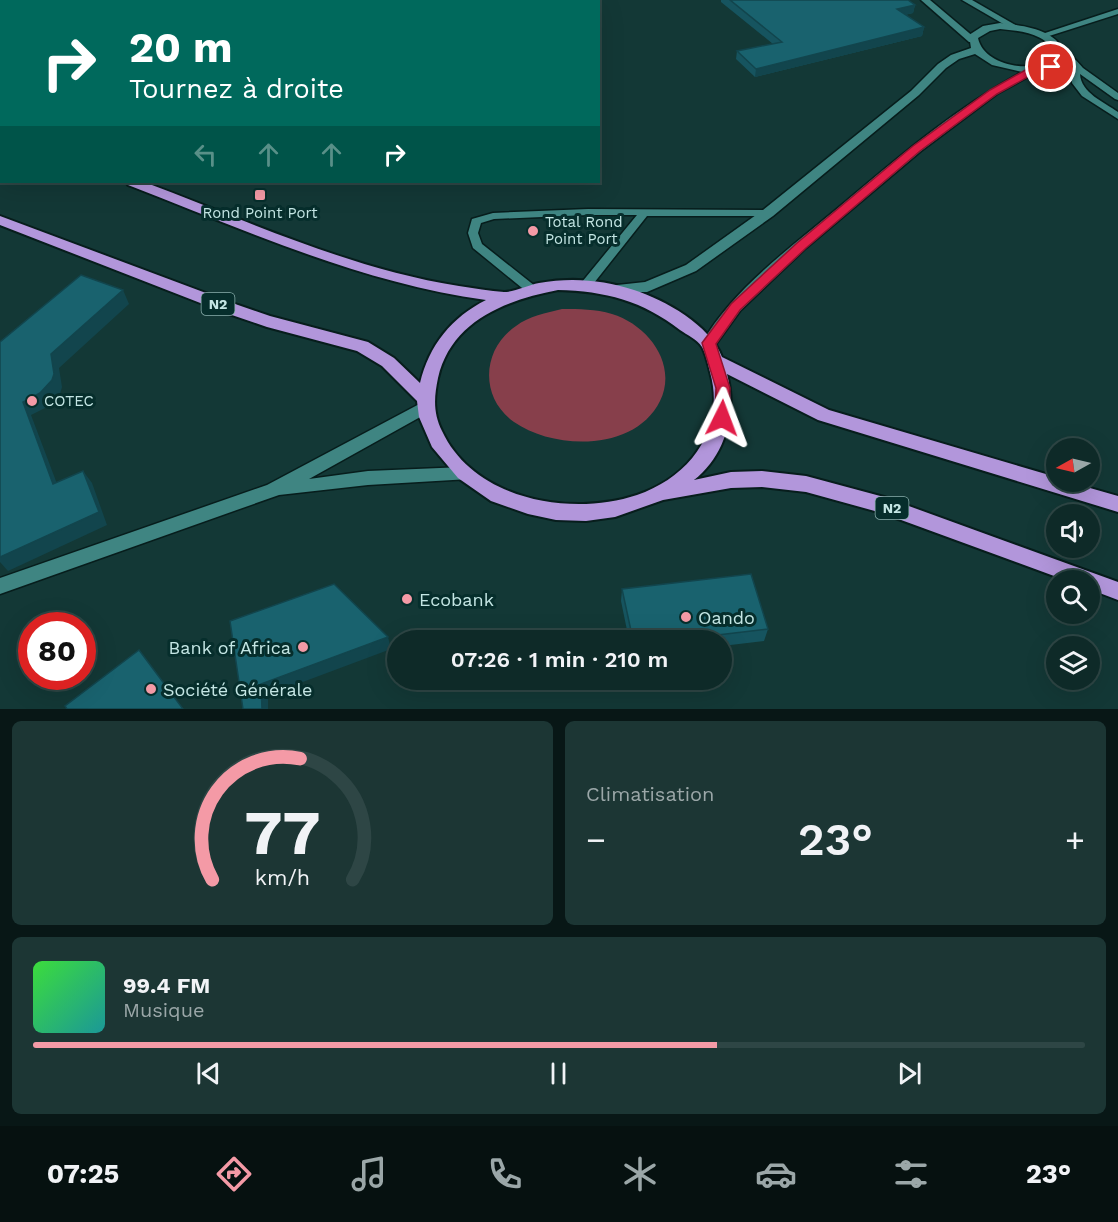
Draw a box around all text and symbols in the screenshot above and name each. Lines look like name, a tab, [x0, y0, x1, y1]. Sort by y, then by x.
text: 20 m	[129, 23, 233, 72]
icon: right	[30, 24, 108, 102]
pin	[1025, 41, 1076, 92]
icon: arrive	[1034, 50, 1067, 83]
text: Tournez à droite	[129, 73, 344, 105]
icon: left	[189, 138, 222, 171]
icon: ahead	[252, 138, 285, 171]
icon: ahead	[315, 138, 348, 171]
icon: right	[378, 138, 411, 171]
marker: Rond Point Port	[253, 188, 267, 202]
place label: Rond Point Port	[202, 204, 318, 222]
place label: Total Rond Point Port	[545, 213, 623, 248]
marker: Total Rond Point Port	[526, 224, 540, 238]
road number: N2	[202, 293, 234, 315]
position arrow	[690, 386, 754, 450]
place label: COTEC	[44, 392, 94, 410]
marker: COTEC	[25, 394, 39, 408]
north arrow	[1046, 438, 1100, 492]
map controls	[1046, 438, 1100, 690]
road number: N2	[876, 497, 908, 519]
button: sound	[1046, 504, 1100, 558]
button: search	[1046, 570, 1100, 624]
place label: Ecobank	[419, 589, 494, 610]
marker: Ecobank	[400, 592, 414, 606]
place label: Oando	[698, 607, 755, 628]
marker: Oando	[679, 610, 693, 624]
speed limit sign: 80	[18, 612, 96, 690]
button: layers	[1046, 636, 1100, 690]
place label: Bank of Africa	[169, 637, 291, 658]
marker: Bank of Africa	[296, 640, 310, 654]
text: 07:26 · 1 min · 210 m	[451, 647, 668, 672]
place label: Société Générale	[163, 679, 313, 700]
marker: Société Générale	[144, 682, 158, 696]
text: Climatisation	[586, 782, 714, 806]
text: 77	[245, 796, 320, 869]
text: 23°	[798, 813, 873, 866]
text: −	[586, 820, 606, 859]
text: +	[1065, 820, 1085, 859]
text: km/h	[255, 865, 310, 890]
text: 99.4 FM	[123, 973, 210, 998]
text: Musique	[123, 998, 205, 1022]
icon: previous	[192, 1057, 225, 1090]
icon: pause	[542, 1057, 575, 1090]
icon: next	[893, 1057, 926, 1090]
icon: directions	[213, 1153, 255, 1195]
icon: music	[348, 1153, 390, 1195]
icon: phone	[484, 1153, 526, 1195]
icon: climate	[619, 1153, 661, 1195]
icon: car	[755, 1153, 797, 1195]
icon: filters	[890, 1153, 932, 1195]
text: 07:25	[47, 1158, 119, 1190]
text: 23°	[1026, 1158, 1071, 1190]

